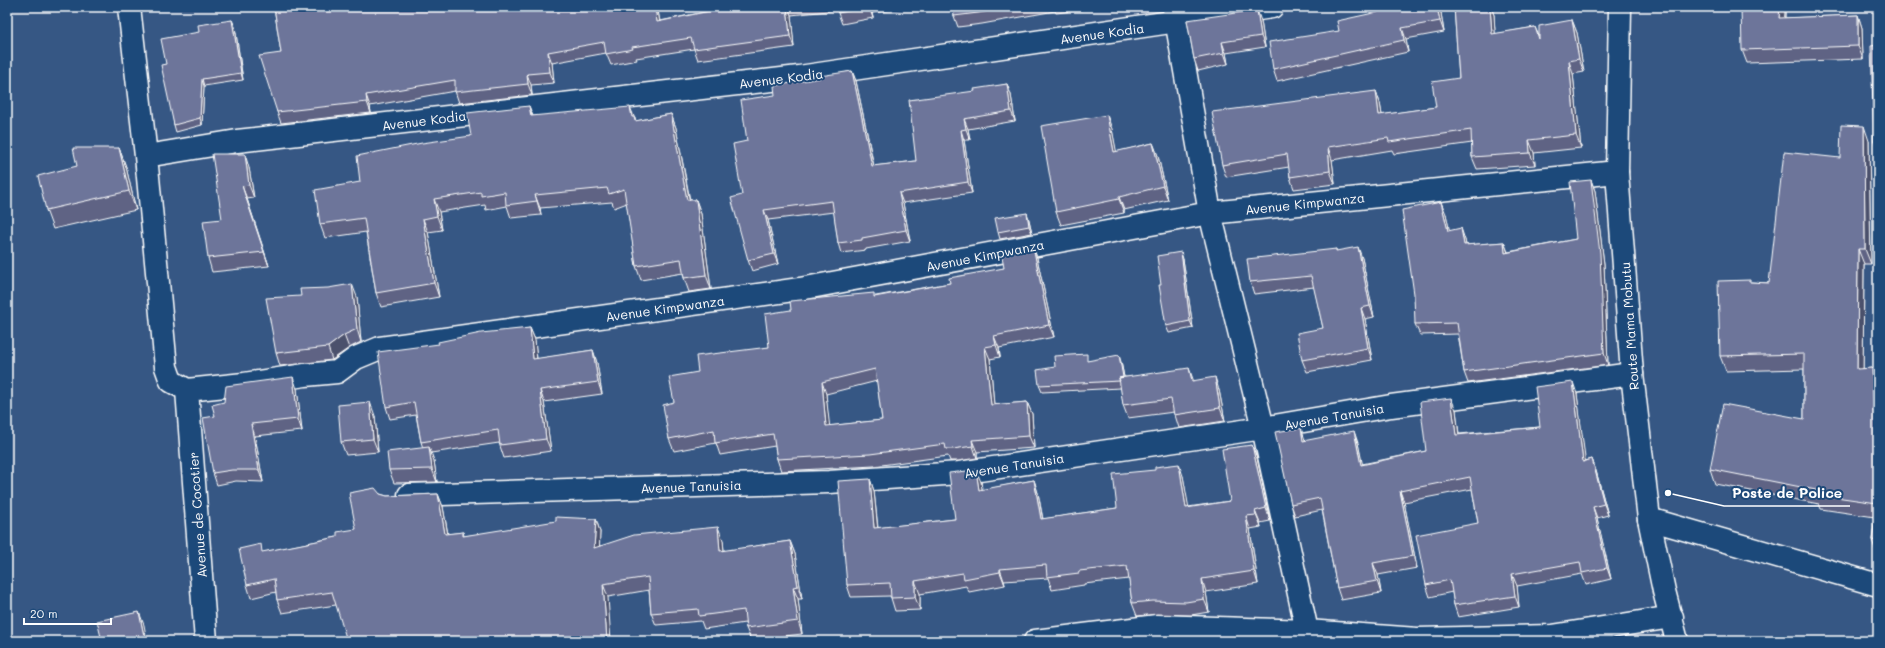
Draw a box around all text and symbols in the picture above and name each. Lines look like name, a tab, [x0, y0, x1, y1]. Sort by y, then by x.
street label: Avenue Kodia	[1059, 19, 1145, 47]
street label: Avenue Kodia	[738, 64, 824, 92]
street label: Avenue Kodia	[381, 106, 467, 134]
street label: Avenue Kimpwanza	[1244, 188, 1366, 218]
street label: Avenue Kimpwanza	[924, 235, 1046, 275]
street label: Route Mama Mobutu	[1616, 261, 1642, 391]
street label: Avenue Kimpwanza	[604, 291, 726, 325]
street label: Avenue Tanuisia	[1283, 399, 1385, 433]
street label: Avenue Tanuisia	[963, 449, 1065, 481]
street label: Avenue de Cocotier	[184, 451, 210, 579]
street label: Avenue Tanuisia	[640, 476, 742, 496]
callout: Poste de Police	[1724, 480, 1850, 506]
text: Poste de Police	[1732, 483, 1842, 502]
scale bar	[24, 600, 111, 626]
text: 20 m	[30, 605, 58, 621]

